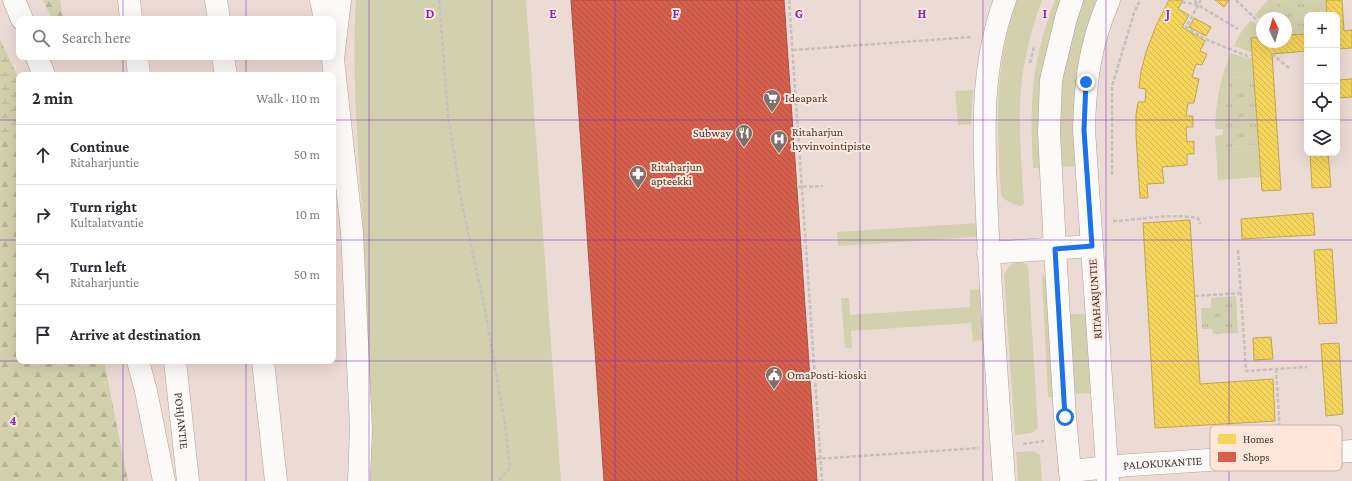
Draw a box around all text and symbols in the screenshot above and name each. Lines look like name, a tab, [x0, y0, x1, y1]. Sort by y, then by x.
text: D	[426, 6, 435, 21]
text: E	[549, 6, 557, 21]
text: F	[673, 6, 680, 21]
text: G	[795, 6, 803, 21]
text: H	[918, 6, 927, 21]
text: I	[1043, 6, 1047, 21]
text: J	[1164, 6, 1170, 21]
north arrow	[1256, 12, 1292, 48]
map controls	[1304, 12, 1340, 156]
button: +	[1304, 12, 1340, 48]
search box	[16, 16, 336, 60]
icon: search	[30, 27, 52, 49]
text: Search here	[62, 30, 131, 46]
button: −	[1304, 48, 1340, 84]
route end	[1077, 73, 1095, 91]
button: locate	[1304, 84, 1340, 120]
supermarket icon: Ideapark	[762, 88, 782, 113]
text: 2 min	[32, 89, 73, 108]
text: Walk · 110 m	[256, 91, 320, 106]
place label: Ideapark	[785, 91, 828, 105]
button: layers	[1304, 120, 1340, 156]
restaurant icon: Subway	[734, 123, 754, 148]
place label: Ritaharjun hyvinvointipiste	[792, 125, 871, 153]
place label: Subway	[693, 126, 731, 140]
hospital icon: Ritaharjun hyvinvointipiste	[769, 129, 789, 154]
text: Continue	[70, 139, 129, 155]
icon: ahead	[32, 144, 54, 166]
text: 50 m	[294, 147, 320, 162]
text: Ritaharjuntie	[70, 155, 139, 170]
place label: Ritaharjun apteekki	[651, 160, 703, 188]
pharmacy icon: Ritaharjun apteekki	[628, 164, 648, 189]
text: Turn right	[70, 199, 137, 215]
icon: right	[32, 204, 54, 226]
text: 10 m	[295, 207, 320, 222]
text: Kultalatvantie	[70, 215, 144, 230]
street label: RITAHARJUNTIE	[1085, 258, 1105, 340]
text: Turn left	[70, 259, 126, 275]
icon: left	[32, 264, 54, 286]
text: 50 m	[294, 267, 320, 282]
text: Ritaharjuntie	[70, 275, 139, 290]
icon: arrive	[32, 324, 54, 346]
text: Arrive at destination	[70, 327, 201, 343]
public building icon: OmaPosti-kioski	[764, 365, 784, 390]
place label: OmaPosti-kioski	[787, 368, 867, 382]
street label: POHJANTIE	[171, 392, 192, 450]
route start	[1056, 408, 1074, 426]
text: 4	[9, 413, 17, 428]
legend	[1210, 425, 1342, 471]
text: Homes	[1243, 433, 1274, 445]
text: Shops	[1243, 451, 1270, 464]
street label: PALOKUKANTIE	[1123, 453, 1203, 473]

